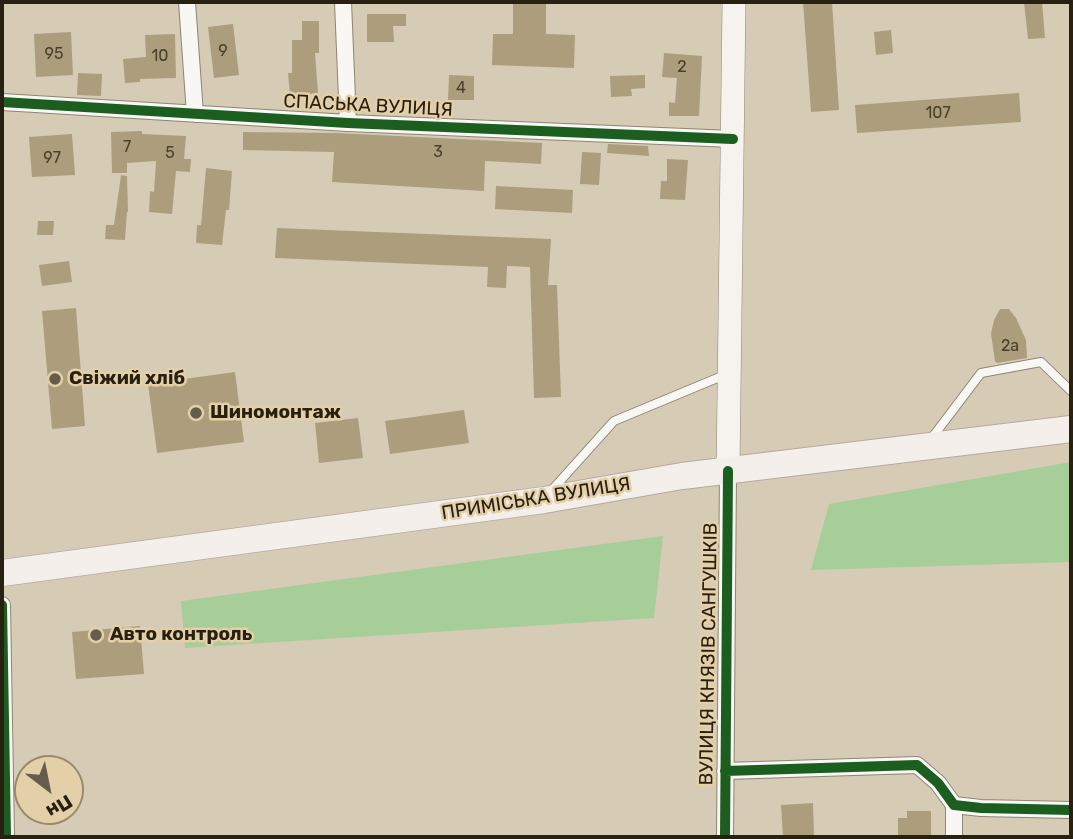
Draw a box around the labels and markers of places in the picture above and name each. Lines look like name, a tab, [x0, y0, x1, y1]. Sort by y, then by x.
place label: Свіжий хліб	[69, 368, 185, 390]
marker: Свіжий хліб	[47, 371, 63, 387]
place label: Шиномонтаж	[210, 402, 341, 424]
marker: Шиномонтаж	[188, 405, 204, 421]
place label: Авто контроль	[110, 624, 252, 646]
marker: Авто контроль	[88, 627, 104, 643]

